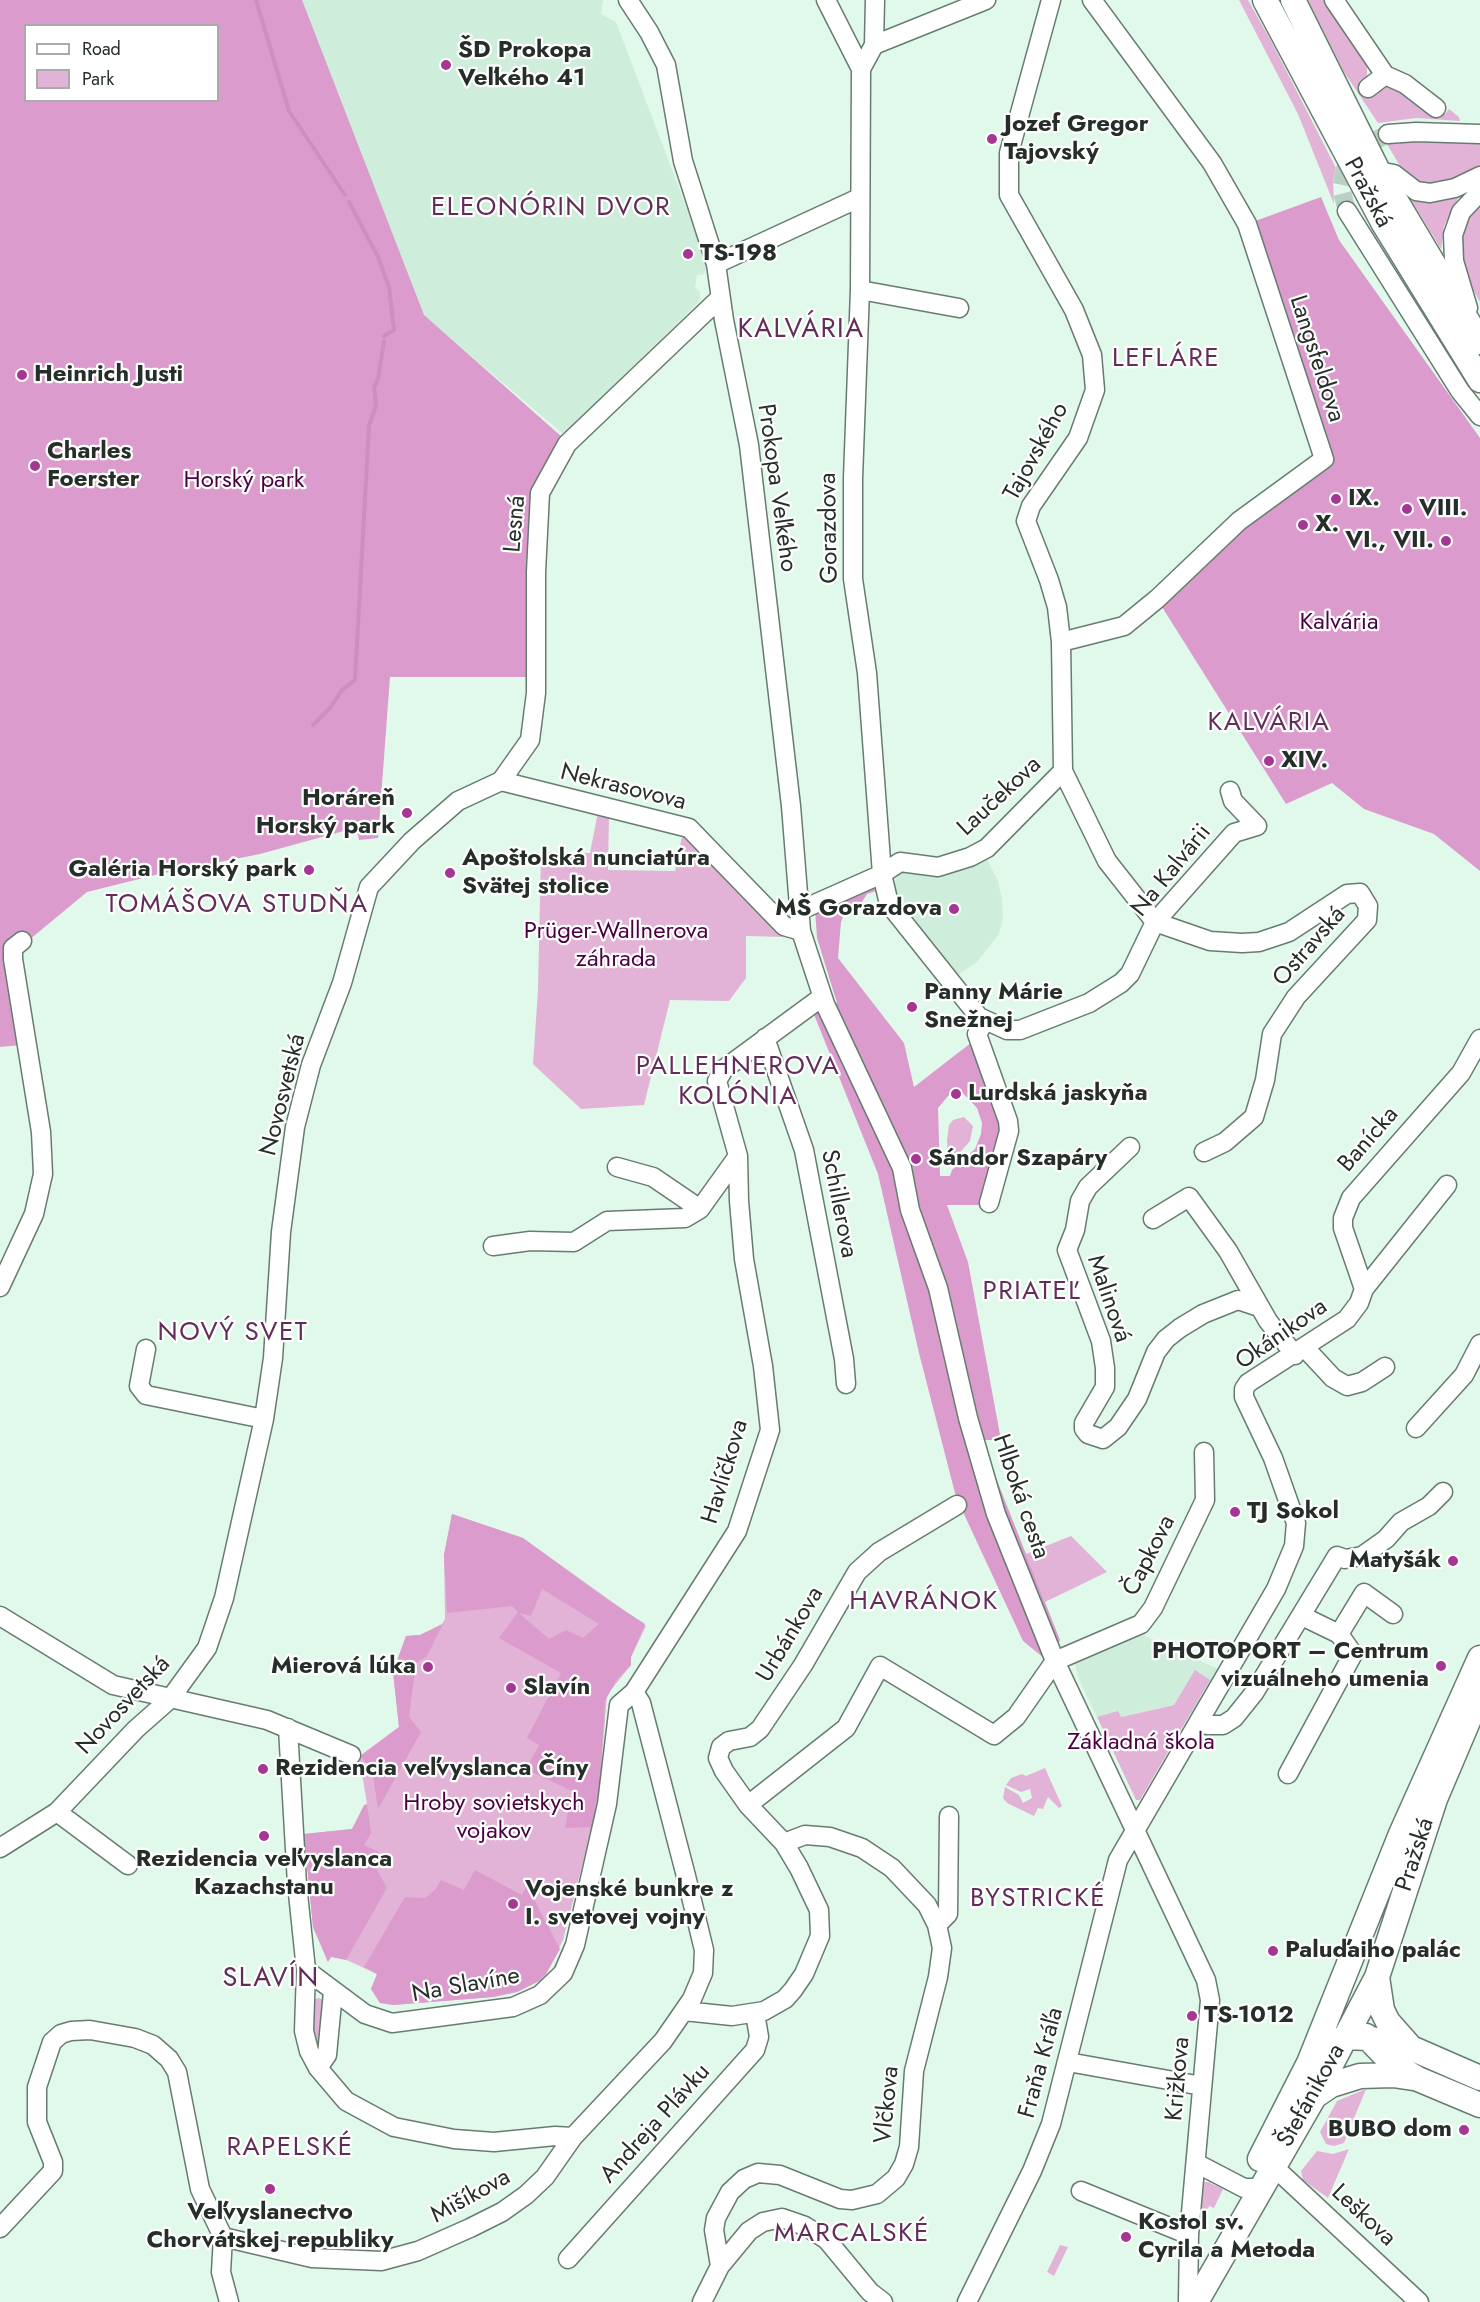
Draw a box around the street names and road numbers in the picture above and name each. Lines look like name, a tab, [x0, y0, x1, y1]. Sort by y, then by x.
street label: Pražská	[1337, 153, 1397, 233]
street label: Langsfeldova	[1282, 292, 1350, 426]
street label: Tajovského	[998, 398, 1076, 506]
street label: Prokopa Veľkého	[750, 402, 802, 574]
street label: Gorazdova	[815, 472, 845, 584]
street label: Lesná	[499, 494, 533, 554]
street label: Laučekova	[952, 751, 1048, 843]
street label: Nekrasovova	[557, 758, 689, 818]
street label: Na Kalvárii	[1126, 819, 1218, 923]
street label: Ostravská	[1267, 901, 1353, 993]
street label: Novosvetská	[255, 1031, 313, 1159]
street label: Banícka	[1333, 1101, 1405, 1179]
street label: Schillerova	[813, 1147, 863, 1261]
street label: Malinová	[1080, 1252, 1136, 1346]
street label: Okánikova	[1231, 1293, 1333, 1377]
street label: Havlíčkova	[697, 1416, 755, 1528]
street label: Hlboká cesta	[985, 1431, 1055, 1563]
street label: Čapkova	[1117, 1511, 1183, 1601]
street label: Urbánkova	[751, 1582, 831, 1688]
street label: Novosvetská	[71, 1651, 177, 1761]
street label: Pražská	[1391, 1815, 1441, 1895]
street label: Na Slavíne	[410, 1962, 522, 2010]
street label: Fraňa Kráľa	[1013, 2005, 1071, 2121]
street label: Križkova	[1161, 2036, 1197, 2122]
street label: Štefánikova	[1272, 2039, 1352, 2153]
street label: Andreja Plávku	[595, 2058, 717, 2190]
street label: Vlčkova	[870, 2065, 906, 2145]
street label: Mišíkova	[426, 2163, 516, 2231]
street label: Leškova	[1325, 2179, 1401, 2253]

